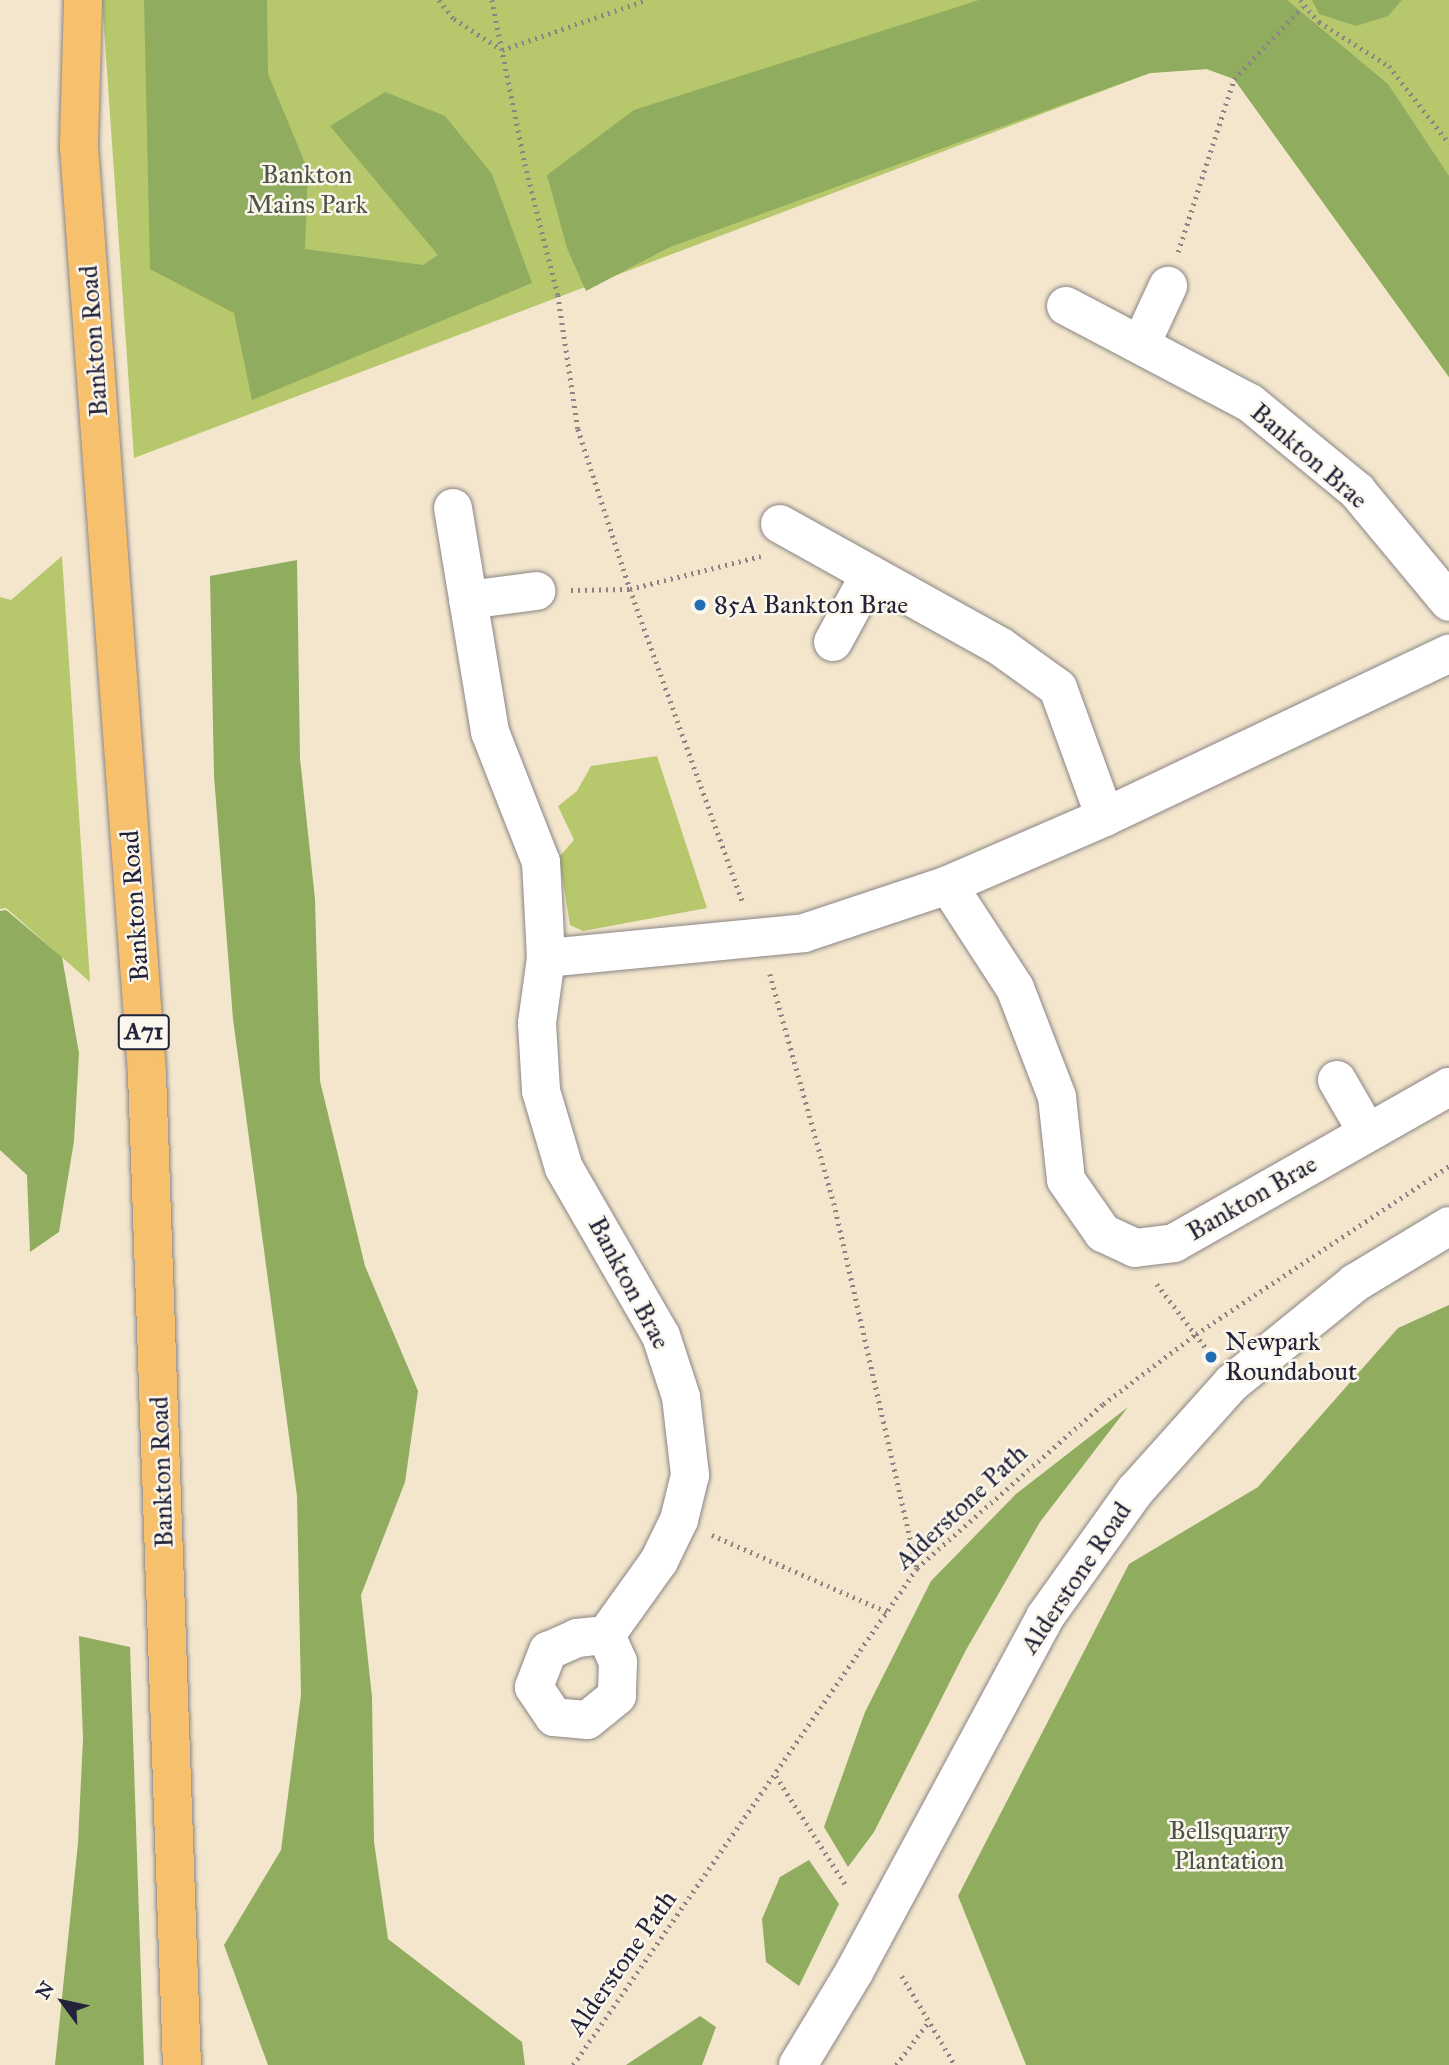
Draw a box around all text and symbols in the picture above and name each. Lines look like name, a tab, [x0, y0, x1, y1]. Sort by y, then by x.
park label: Bankton Mains Park	[246, 159, 368, 220]
street label: Bankton Road	[73, 264, 115, 418]
street label: Bankton Brae	[1244, 397, 1374, 515]
place label: 85A Bankton Brae	[714, 589, 908, 621]
marker: 85A Bankton Brae	[692, 597, 708, 613]
street label: Bankton Road	[114, 829, 156, 983]
road number: A71	[118, 1012, 170, 1052]
street label: Bankton Brae	[1181, 1148, 1323, 1248]
street label: Bankton Brae	[581, 1212, 677, 1354]
place label: Newpark Roundabout	[1225, 1326, 1357, 1388]
marker: Newpark Roundabout	[1203, 1349, 1219, 1365]
street label: Bankton Road	[144, 1396, 180, 1548]
street label: Alderstone Path	[888, 1438, 1034, 1576]
street label: Alderstone Road	[1014, 1496, 1138, 1660]
park label: Bellsquarry Plantation	[1169, 1815, 1289, 1876]
street label: Alderstone Path	[561, 1885, 683, 2041]
north arrow	[28, 1967, 98, 2037]
text: N	[31, 1977, 59, 2003]

